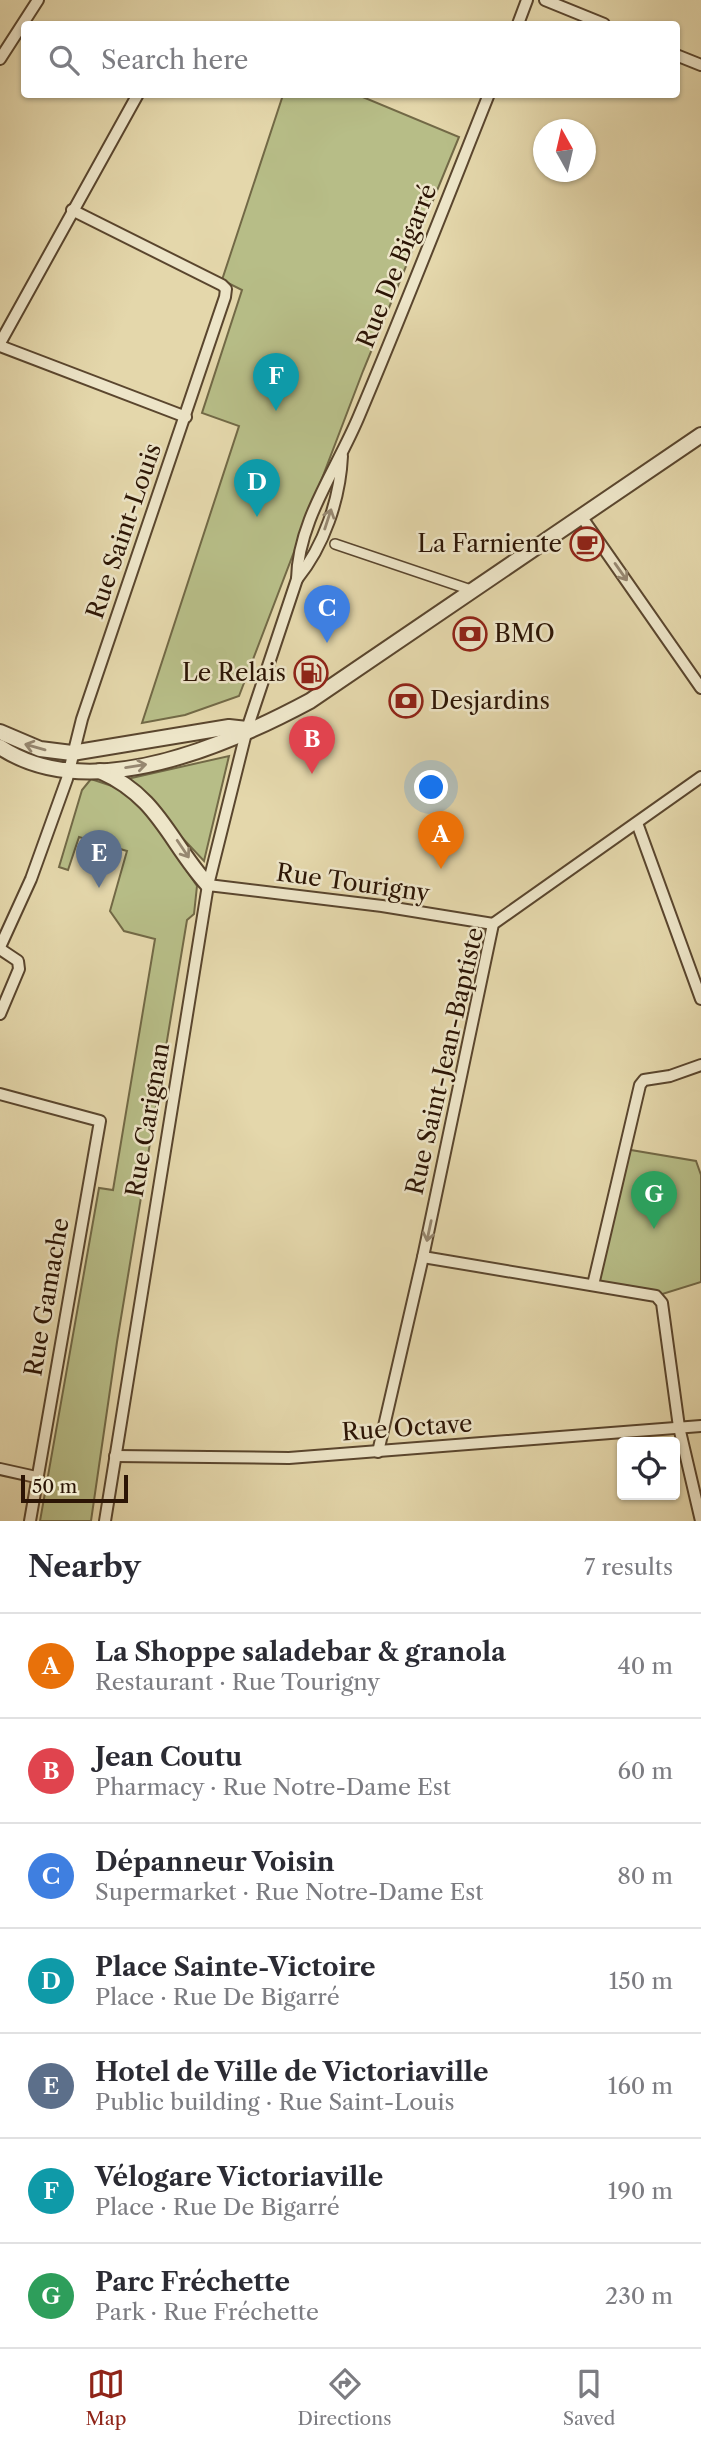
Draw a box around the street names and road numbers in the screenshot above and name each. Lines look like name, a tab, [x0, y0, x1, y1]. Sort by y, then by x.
street label: Rue De Bigarré	[350, 180, 443, 352]
street label: Rue Saint-Louis	[80, 439, 167, 622]
street label: Rue Tourigny	[275, 857, 432, 908]
street label: Rue Saint-Jean-Baptiste	[400, 925, 489, 1197]
street label: Rue Carignan	[120, 1041, 175, 1199]
street label: Rue Gamache	[18, 1215, 75, 1378]
street label: Rue Octave	[341, 1408, 473, 1447]

